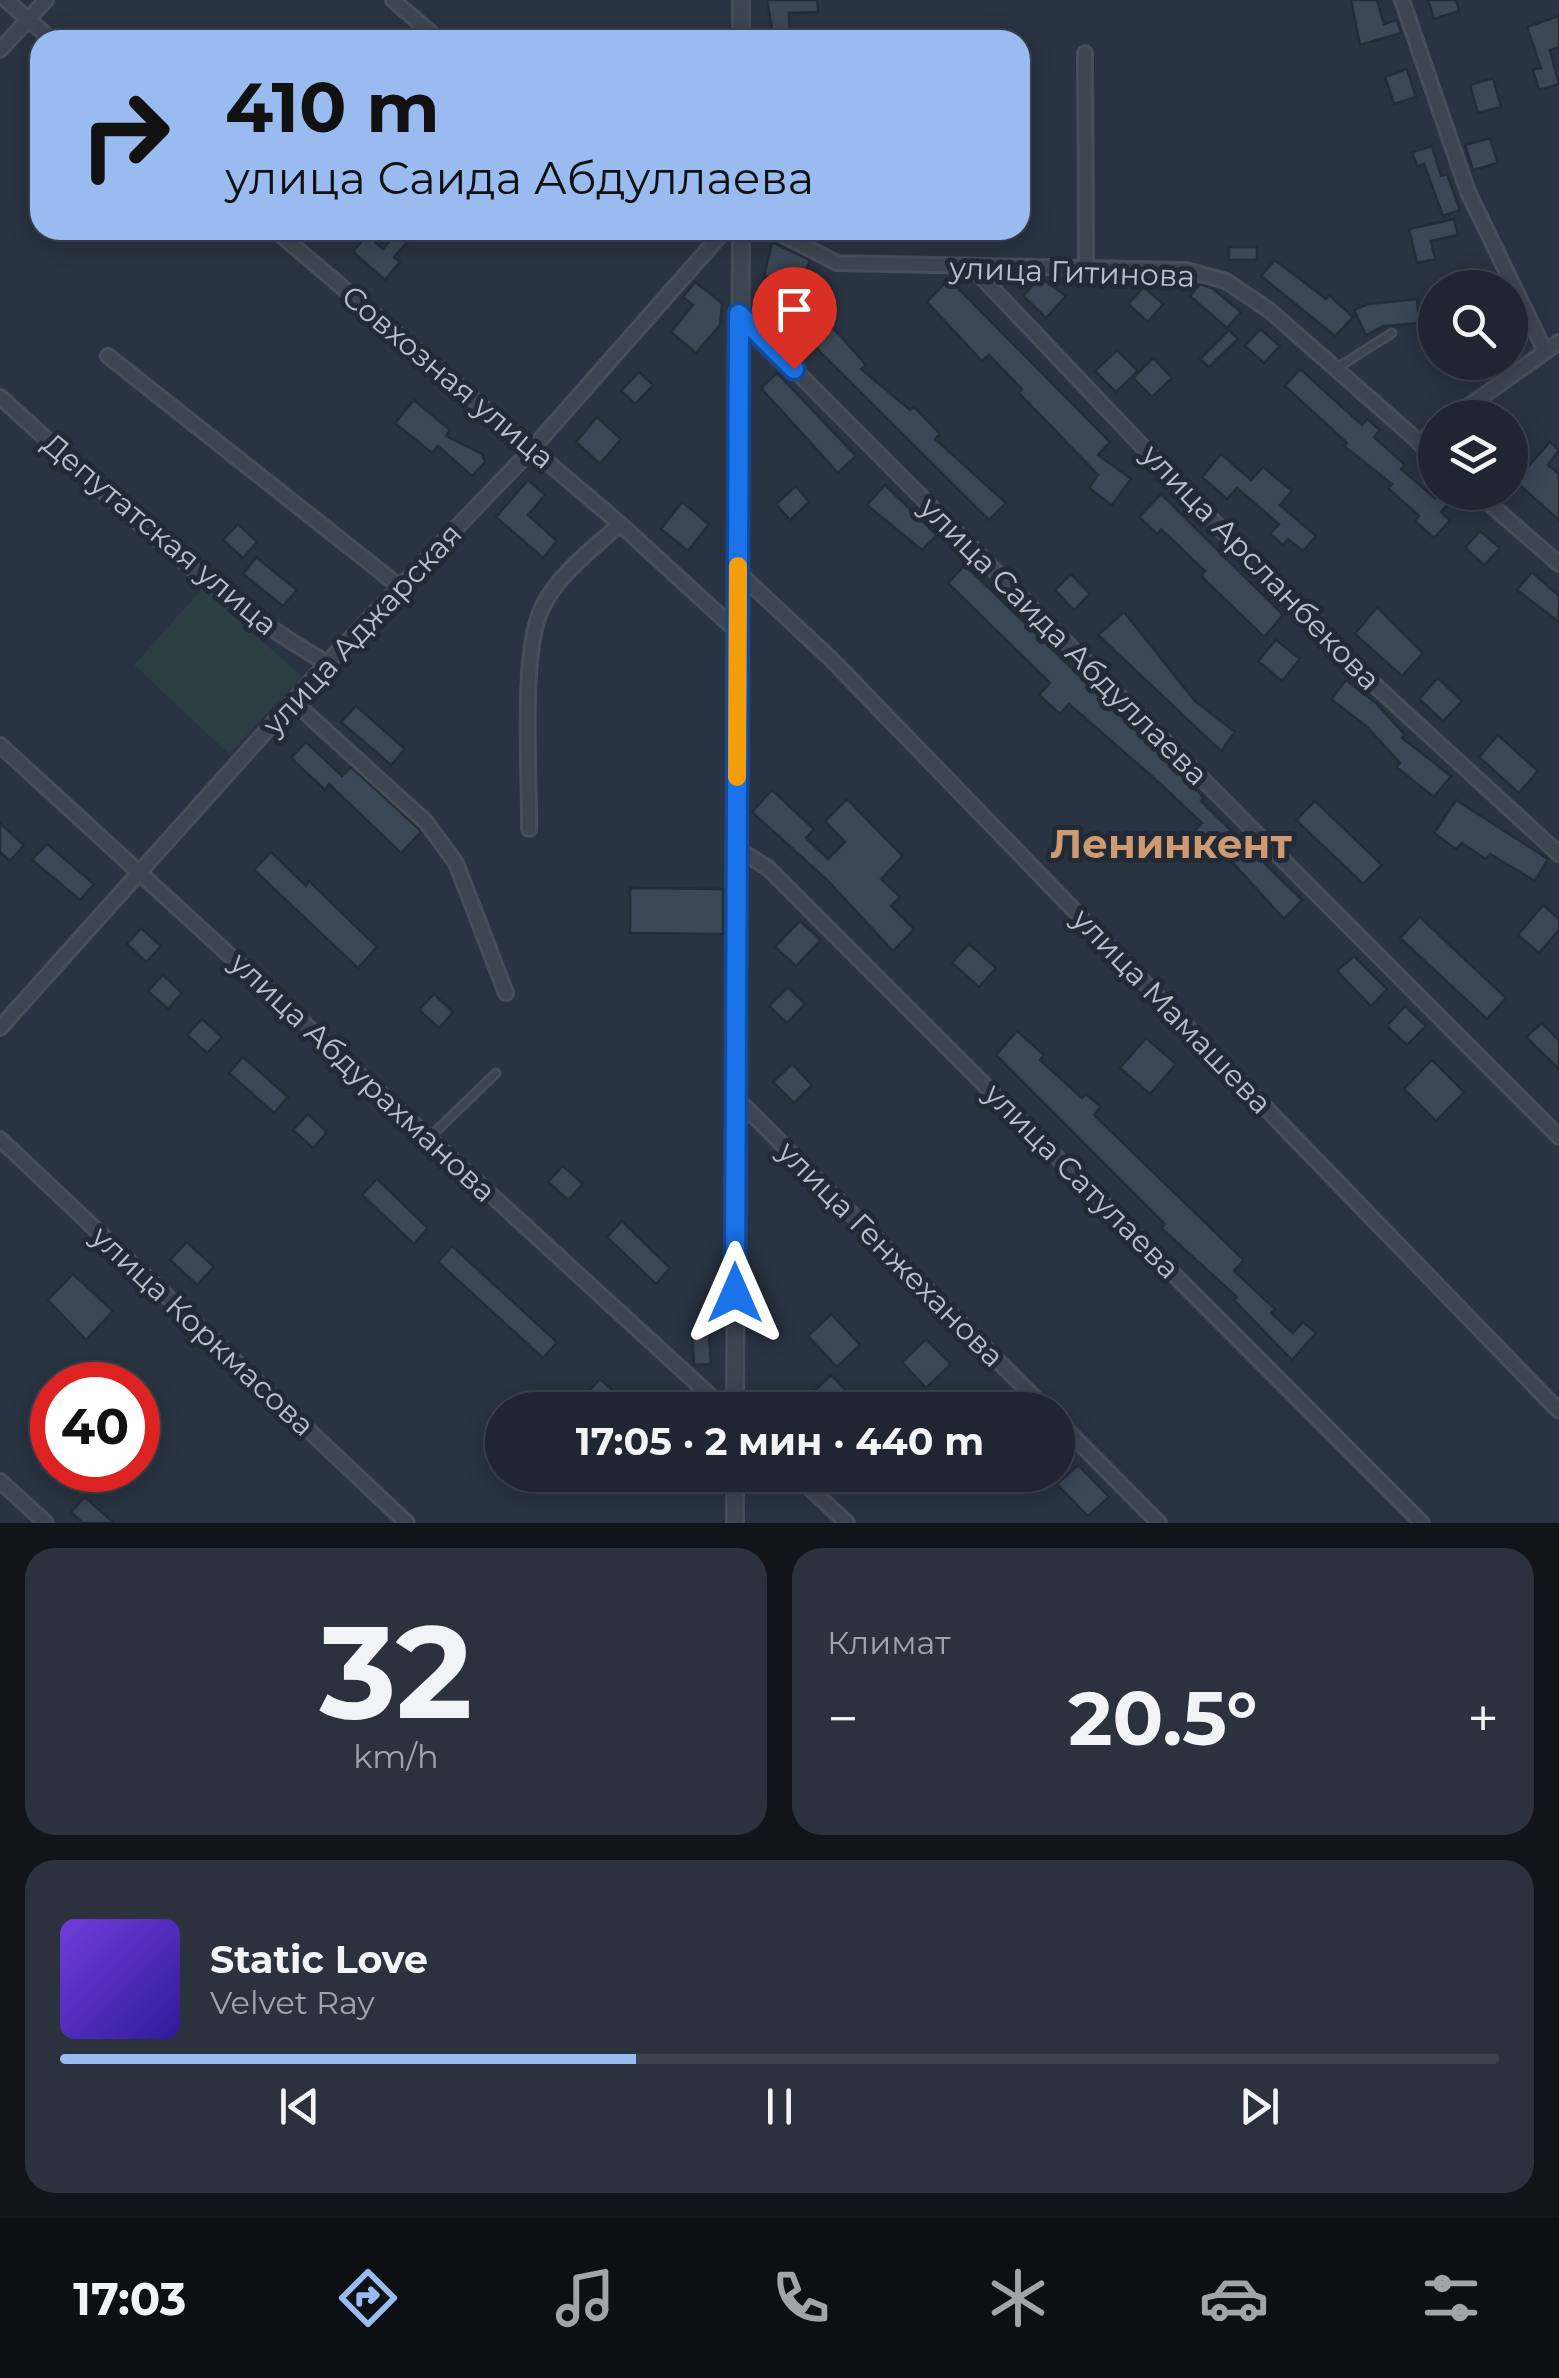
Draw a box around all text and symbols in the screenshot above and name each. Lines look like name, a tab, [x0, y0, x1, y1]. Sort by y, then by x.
text: 410 m	[225, 64, 440, 150]
icon: right	[60, 70, 190, 200]
text: улица Саида Абдуллаева	[225, 150, 814, 205]
street label: улица Гитинова	[948, 249, 1195, 295]
pin	[752, 267, 837, 370]
map controls	[1418, 270, 1528, 510]
button: search	[1418, 270, 1528, 380]
street label: Совхозная улица	[334, 277, 562, 477]
icon: arrive	[767, 282, 822, 337]
button: layers	[1418, 400, 1528, 510]
street label: Депутатская улица	[35, 425, 285, 643]
street label: улица Арсланбекова	[1133, 436, 1388, 698]
street label: улица Саида Абдуллаева	[911, 488, 1216, 793]
street label: улица Аджарская	[254, 516, 470, 743]
district label: Ленинкент	[1050, 819, 1292, 868]
street label: улица Мамашева	[1064, 900, 1280, 1121]
street label: улица Абдурахманова	[222, 944, 503, 1210]
street label: улица Сатулаева	[976, 1075, 1187, 1286]
street label: улица Генжеханова	[770, 1133, 1012, 1375]
street label: улица Коркмасова	[83, 1217, 322, 1444]
position arrow	[683, 1241, 787, 1345]
speed limit sign: 40	[30, 1362, 160, 1492]
text: 17:05 · 2 мин · 440 m	[576, 1418, 984, 1465]
text: 32	[319, 1592, 473, 1751]
text: Климат	[827, 1623, 950, 1662]
text: 20.5°	[1068, 1672, 1258, 1764]
text: −	[827, 1685, 859, 1752]
text: +	[1467, 1685, 1499, 1752]
text: km/h	[353, 1737, 439, 1776]
text: Static Love	[210, 1936, 428, 1983]
text: Velvet Ray	[210, 1983, 375, 2022]
icon: previous	[272, 2079, 327, 2134]
icon: pause	[752, 2079, 807, 2134]
icon: next	[1232, 2079, 1287, 2134]
icon: directions	[333, 2263, 403, 2333]
icon: music	[550, 2263, 620, 2333]
icon: phone	[766, 2263, 836, 2333]
icon: climate	[983, 2263, 1053, 2333]
icon: car	[1199, 2263, 1269, 2333]
icon: filters	[1416, 2263, 1486, 2333]
text: 17:03	[73, 2271, 186, 2326]

